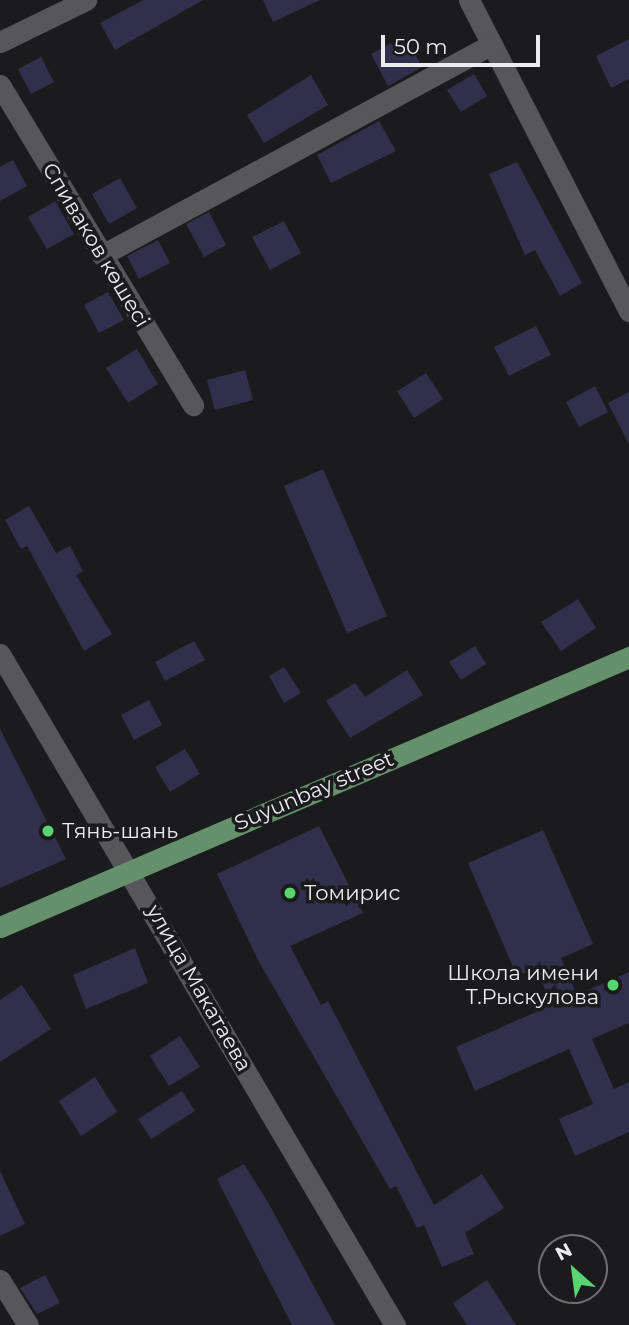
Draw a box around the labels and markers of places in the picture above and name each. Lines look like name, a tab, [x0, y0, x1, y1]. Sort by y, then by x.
place label: Тянь-шань	[62, 818, 178, 844]
marker: Тянь-шань	[40, 823, 56, 839]
place label: Томирис	[304, 880, 400, 906]
marker: Томирис	[282, 885, 298, 901]
place label: Школа имени Т.Рыскулова	[447, 960, 599, 1010]
marker: Школа имени Т.Рыскулова	[605, 977, 621, 993]

